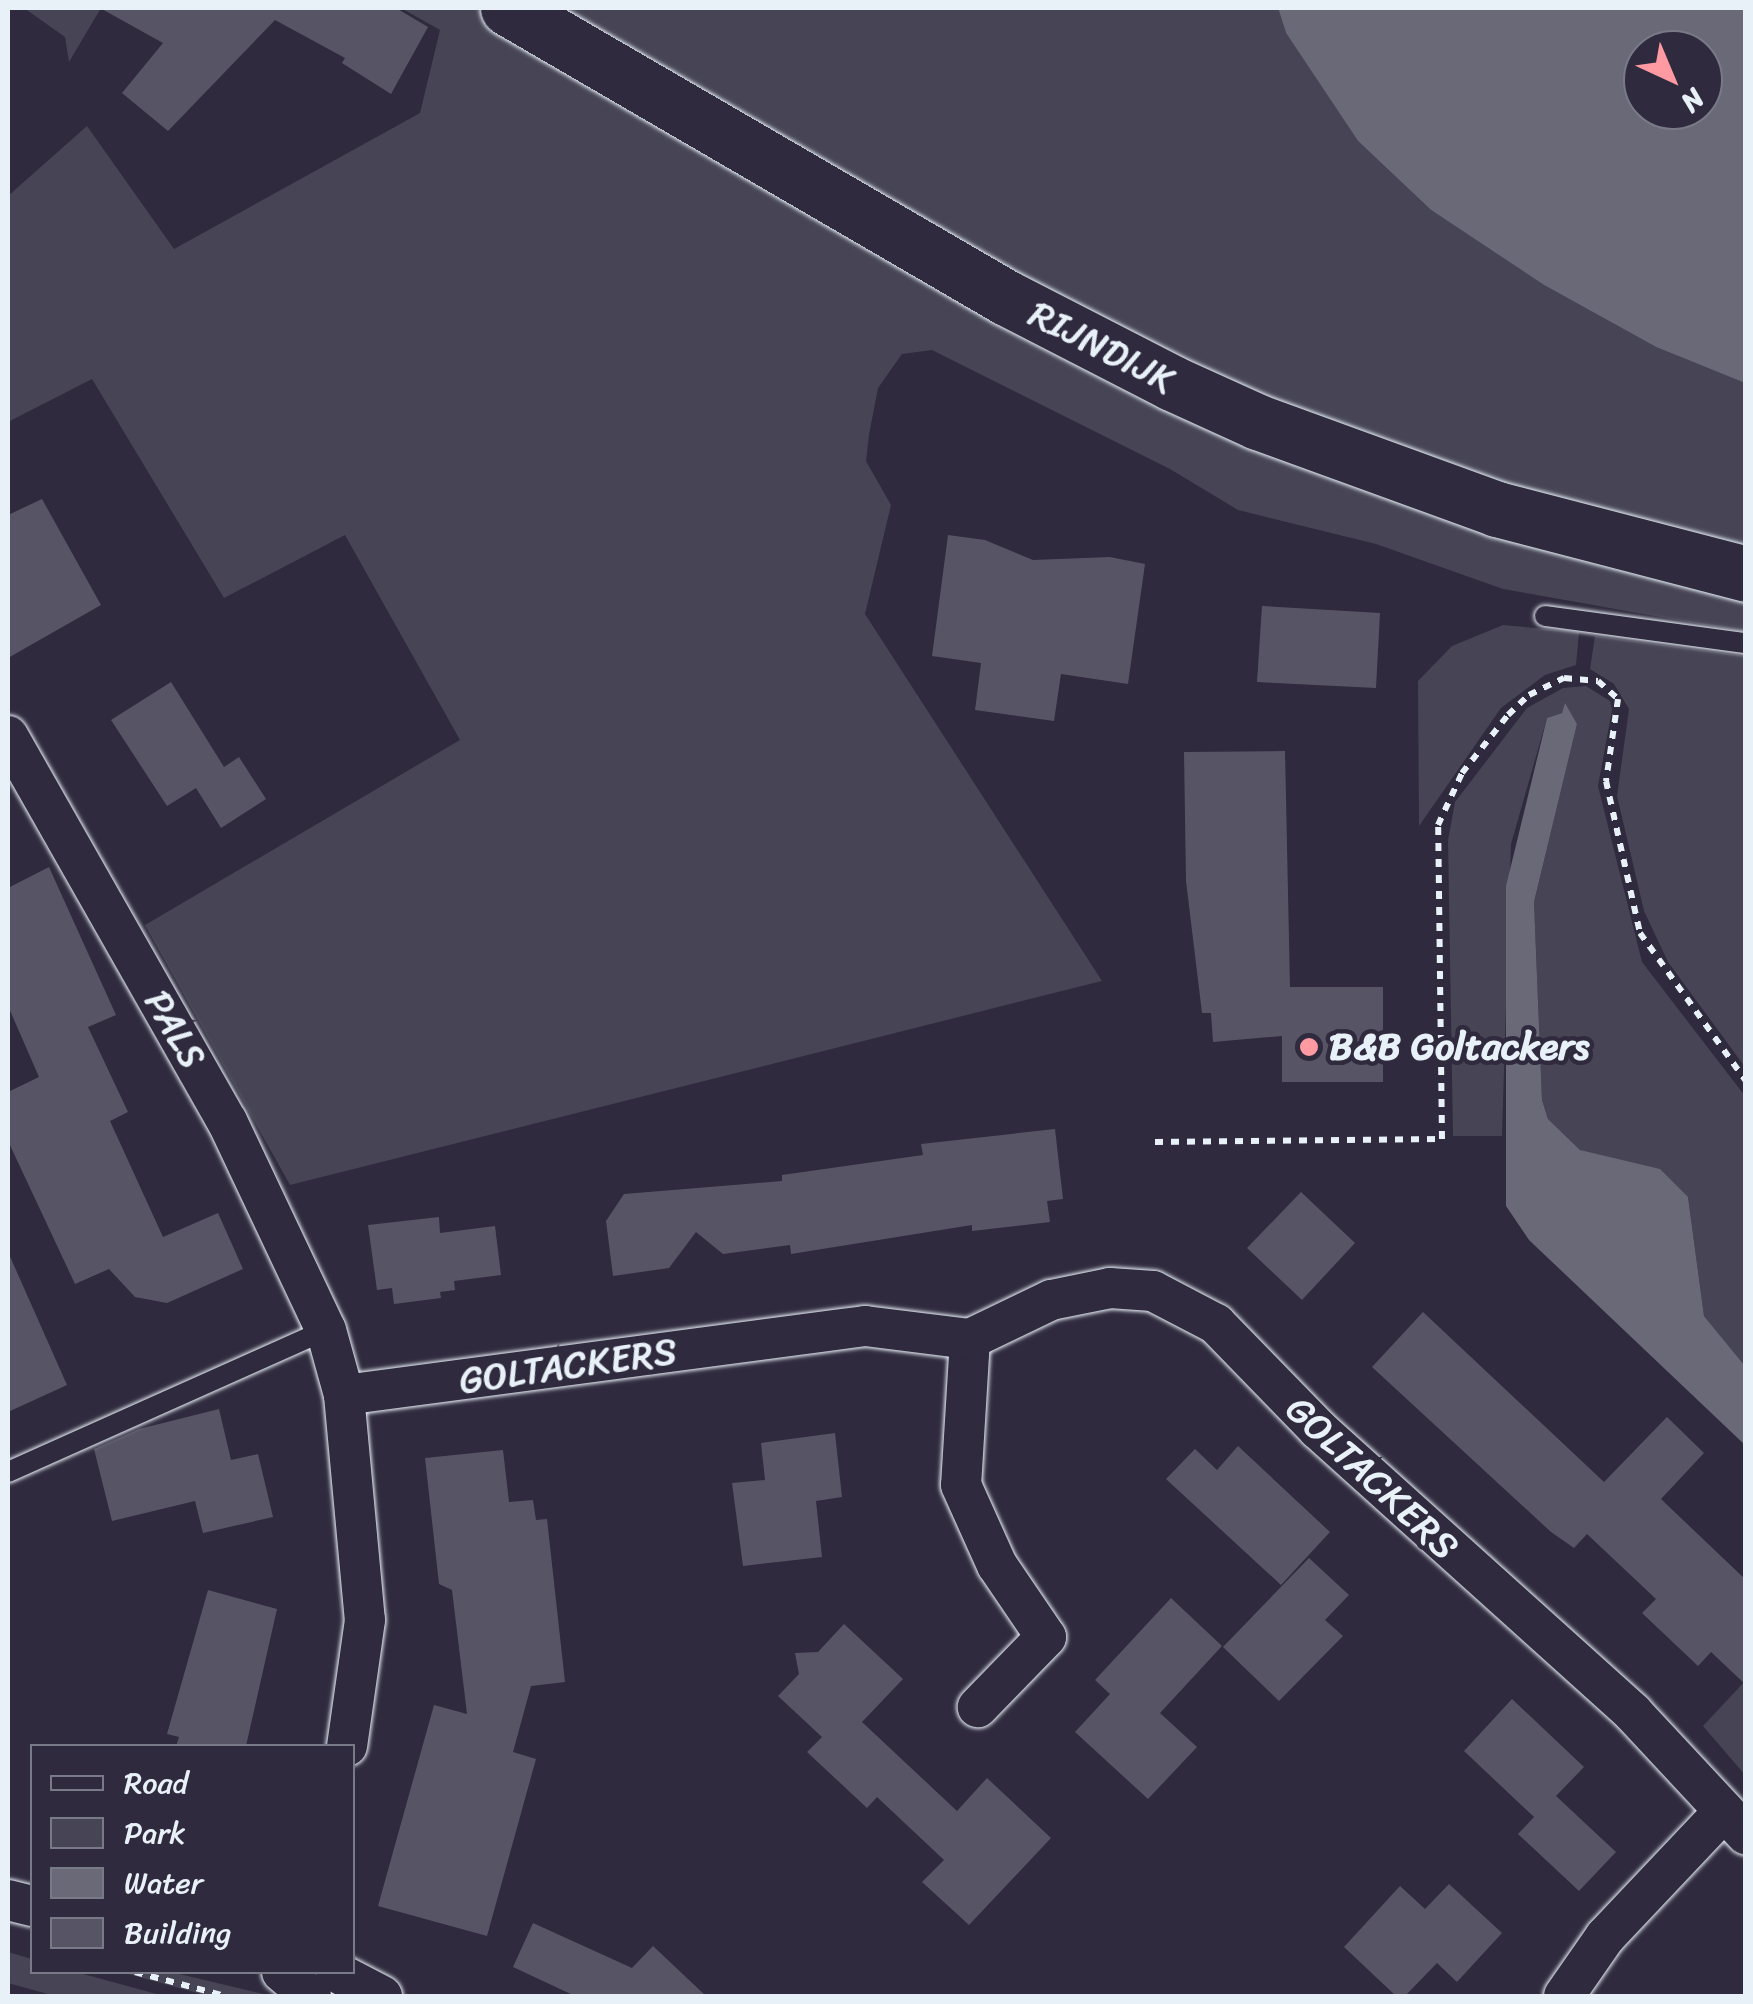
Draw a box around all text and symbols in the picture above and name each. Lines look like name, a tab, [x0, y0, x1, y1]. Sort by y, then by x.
north arrow	[1623, 30, 1723, 130]
text: N	[1669, 76, 1717, 125]
street label: RIJNDIJK	[1021, 291, 1183, 403]
street label: PALS	[135, 982, 215, 1076]
place label: B&B Goltackers	[1329, 1024, 1589, 1070]
marker: B&B Goltackers	[1298, 1036, 1320, 1058]
street label: GOLTACKERS	[456, 1328, 680, 1404]
street label: GOLTACKERS	[1276, 1387, 1468, 1569]
legend	[30, 1744, 355, 1974]
text: Road	[124, 1756, 188, 1810]
text: Park	[124, 1806, 186, 1860]
text: Water	[124, 1856, 203, 1910]
text: Building	[124, 1906, 231, 1960]

